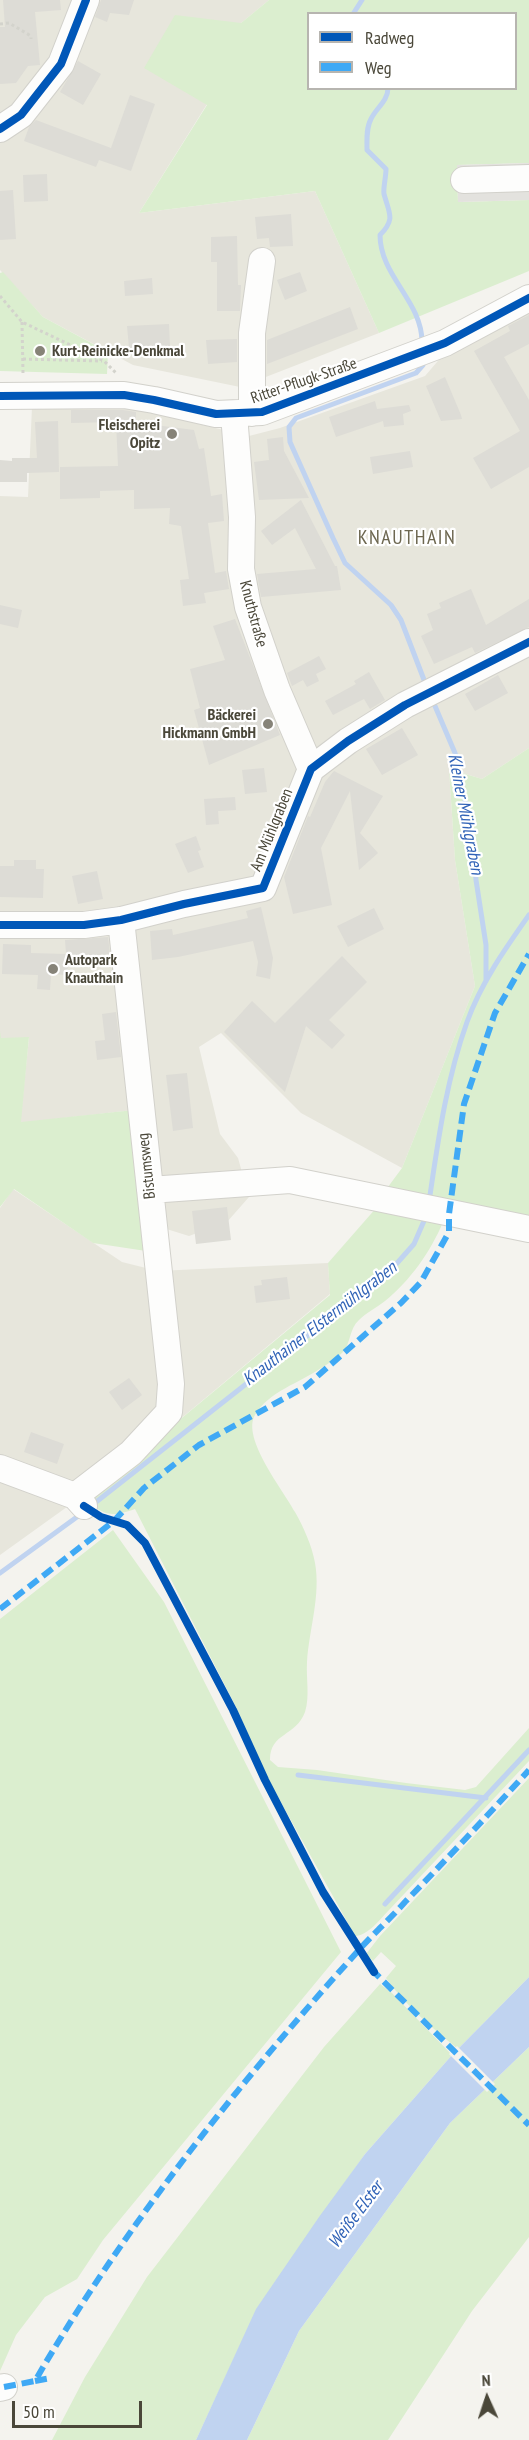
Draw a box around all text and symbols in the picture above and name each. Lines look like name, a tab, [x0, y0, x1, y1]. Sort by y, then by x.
legend	[307, 12, 517, 90]
text: Radweg	[365, 26, 414, 49]
text: Weg	[365, 56, 392, 79]
place label: Kurt-Reinicke-Denkmal	[52, 341, 184, 361]
marker: Kurt-Reinicke-Denkmal	[33, 344, 47, 358]
street label: Ritter-Pflugk-Straße	[249, 354, 359, 408]
place label: Fleischerei Opitz	[99, 415, 160, 453]
marker: Fleischerei Opitz	[165, 427, 179, 441]
district label: KNAUTHAIN	[358, 526, 456, 550]
street label: Knuthstraße	[235, 579, 271, 649]
place label: Bäckerei Hickmann GmbH	[163, 705, 256, 743]
marker: Bäckerei Hickmann GmbH	[261, 717, 275, 731]
water label: Kleiner Mühlgraben	[443, 752, 487, 876]
street label: Am Mühlgraben	[247, 786, 297, 874]
place label: Autopark Knauthain	[65, 950, 123, 988]
marker: Autopark Knauthain	[46, 962, 60, 976]
street label: Bistumsweg	[134, 1132, 160, 1200]
water label: Knauthainer Elstermühlgraben	[239, 1257, 401, 1391]
water label: Weiße Elster	[324, 2177, 388, 2253]
north arrow	[457, 2368, 517, 2428]
text: N	[481, 2370, 491, 2390]
scale bar	[15, 2389, 146, 2427]
text: 50 m	[23, 2400, 55, 2423]

